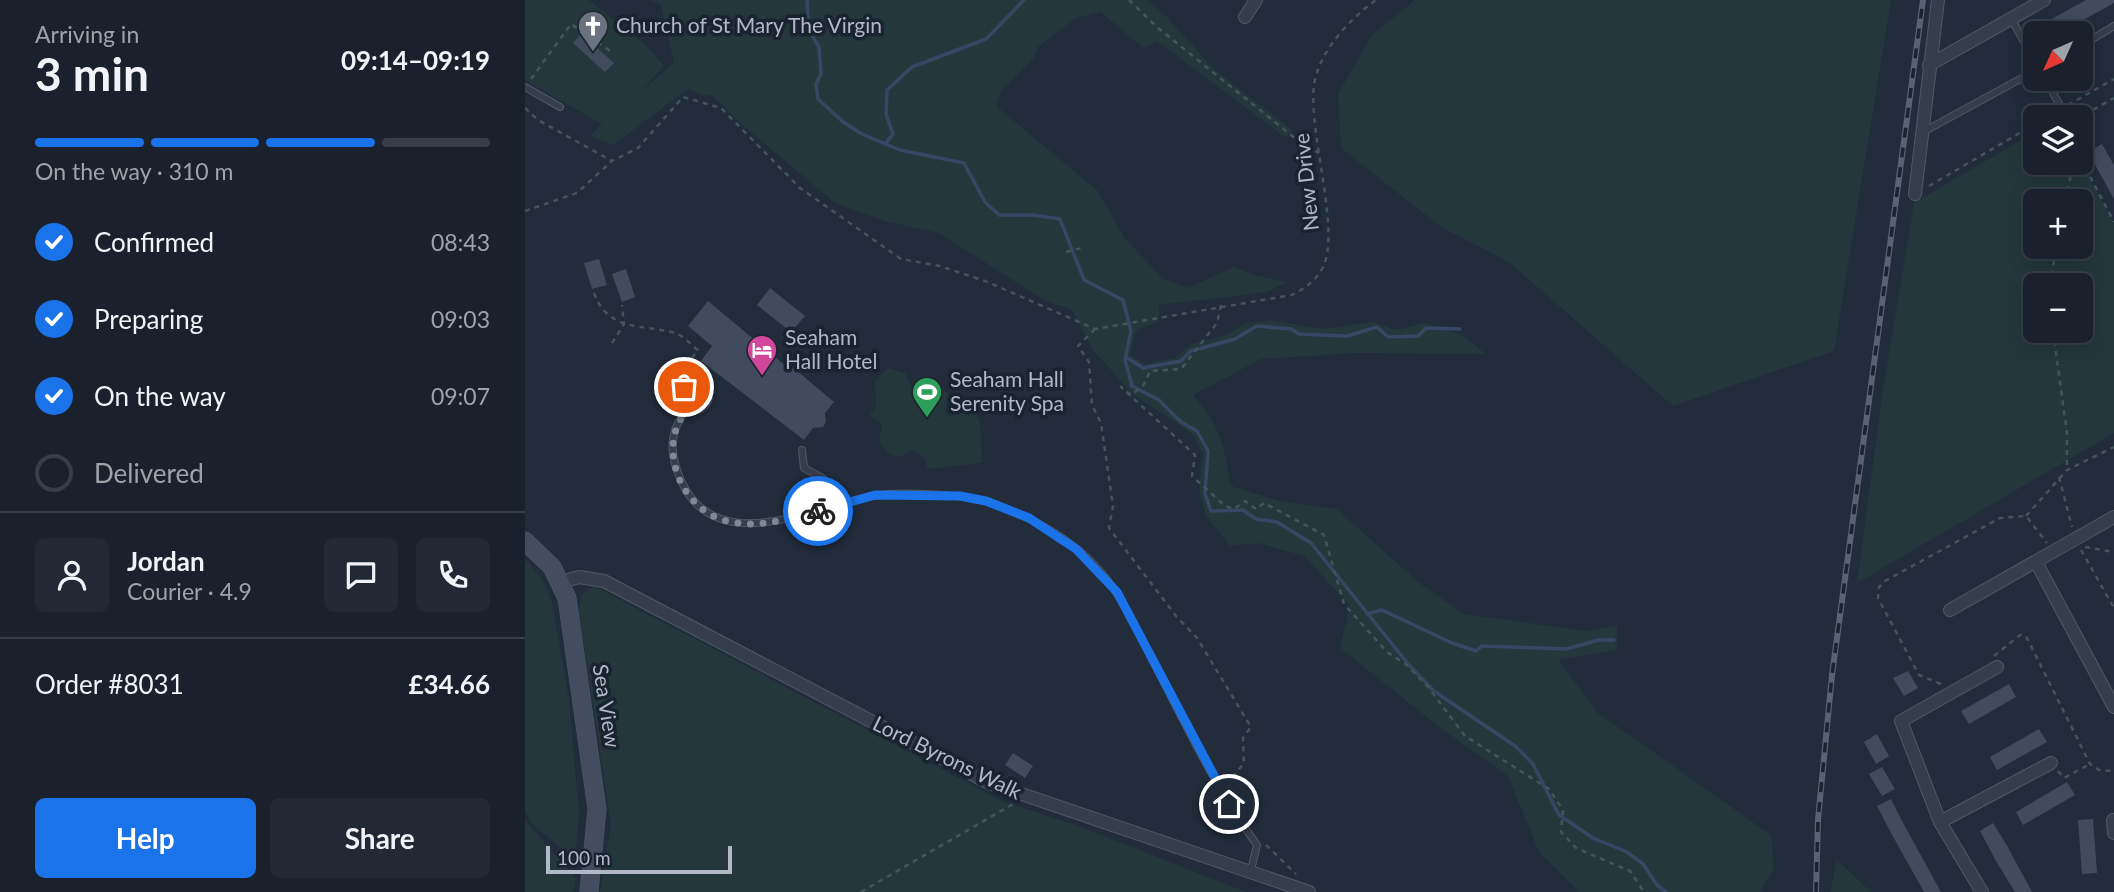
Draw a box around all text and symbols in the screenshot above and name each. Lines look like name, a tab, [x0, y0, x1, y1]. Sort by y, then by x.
church icon: Church of St Mary The Virgin	[576, 9, 610, 53]
place label: Church of St Mary The Virgin	[616, 12, 882, 37]
text: Arriving in	[35, 20, 139, 48]
north arrow	[2023, 21, 2093, 91]
map controls	[2023, 21, 2093, 343]
text: 09:14–09:19	[341, 44, 490, 76]
text: 3 min	[35, 46, 149, 101]
button: layers	[2023, 105, 2093, 175]
street label: New Drive	[1288, 132, 1323, 232]
text: On the way · 310 m	[35, 157, 234, 185]
button: +	[2023, 189, 2093, 259]
icon: check	[35, 223, 73, 261]
text: Confirmed	[94, 226, 214, 258]
text: 08:43	[431, 228, 490, 256]
button: −	[2023, 273, 2093, 343]
icon: check	[35, 300, 73, 338]
text: Preparing	[94, 303, 203, 335]
text: 09:03	[431, 305, 490, 333]
place label: Seaham Hall Hotel	[785, 324, 877, 373]
hotel icon: Seaham Hall Hotel	[745, 333, 779, 377]
pin	[654, 357, 714, 417]
place label: Seaham Hall Serenity Spa	[950, 366, 1064, 415]
icon: bag	[665, 368, 703, 406]
sports icon: Seaham Hall Serenity Spa	[910, 375, 944, 419]
icon: check	[35, 377, 73, 415]
text: On the way	[94, 380, 226, 412]
text: 09:07	[431, 382, 490, 410]
text: Delivered	[94, 457, 204, 489]
courier	[783, 476, 853, 546]
icon: bike	[799, 492, 837, 530]
button: person	[35, 538, 109, 612]
button: chat	[324, 538, 398, 612]
button: phone	[416, 538, 490, 612]
text: Jordan	[127, 545, 205, 577]
text: Courier · 4.9	[127, 577, 252, 605]
street label: Sea View	[589, 662, 626, 750]
text: Order #8031	[35, 668, 184, 700]
text: £34.66	[408, 668, 490, 700]
street label: Lord Byrons Walk	[869, 710, 1026, 804]
pin	[1199, 774, 1259, 834]
icon: home	[1210, 785, 1248, 823]
button: Help	[35, 798, 256, 878]
button: Share	[270, 798, 490, 878]
scale bar	[546, 843, 731, 875]
text: 100 m	[557, 846, 611, 869]

